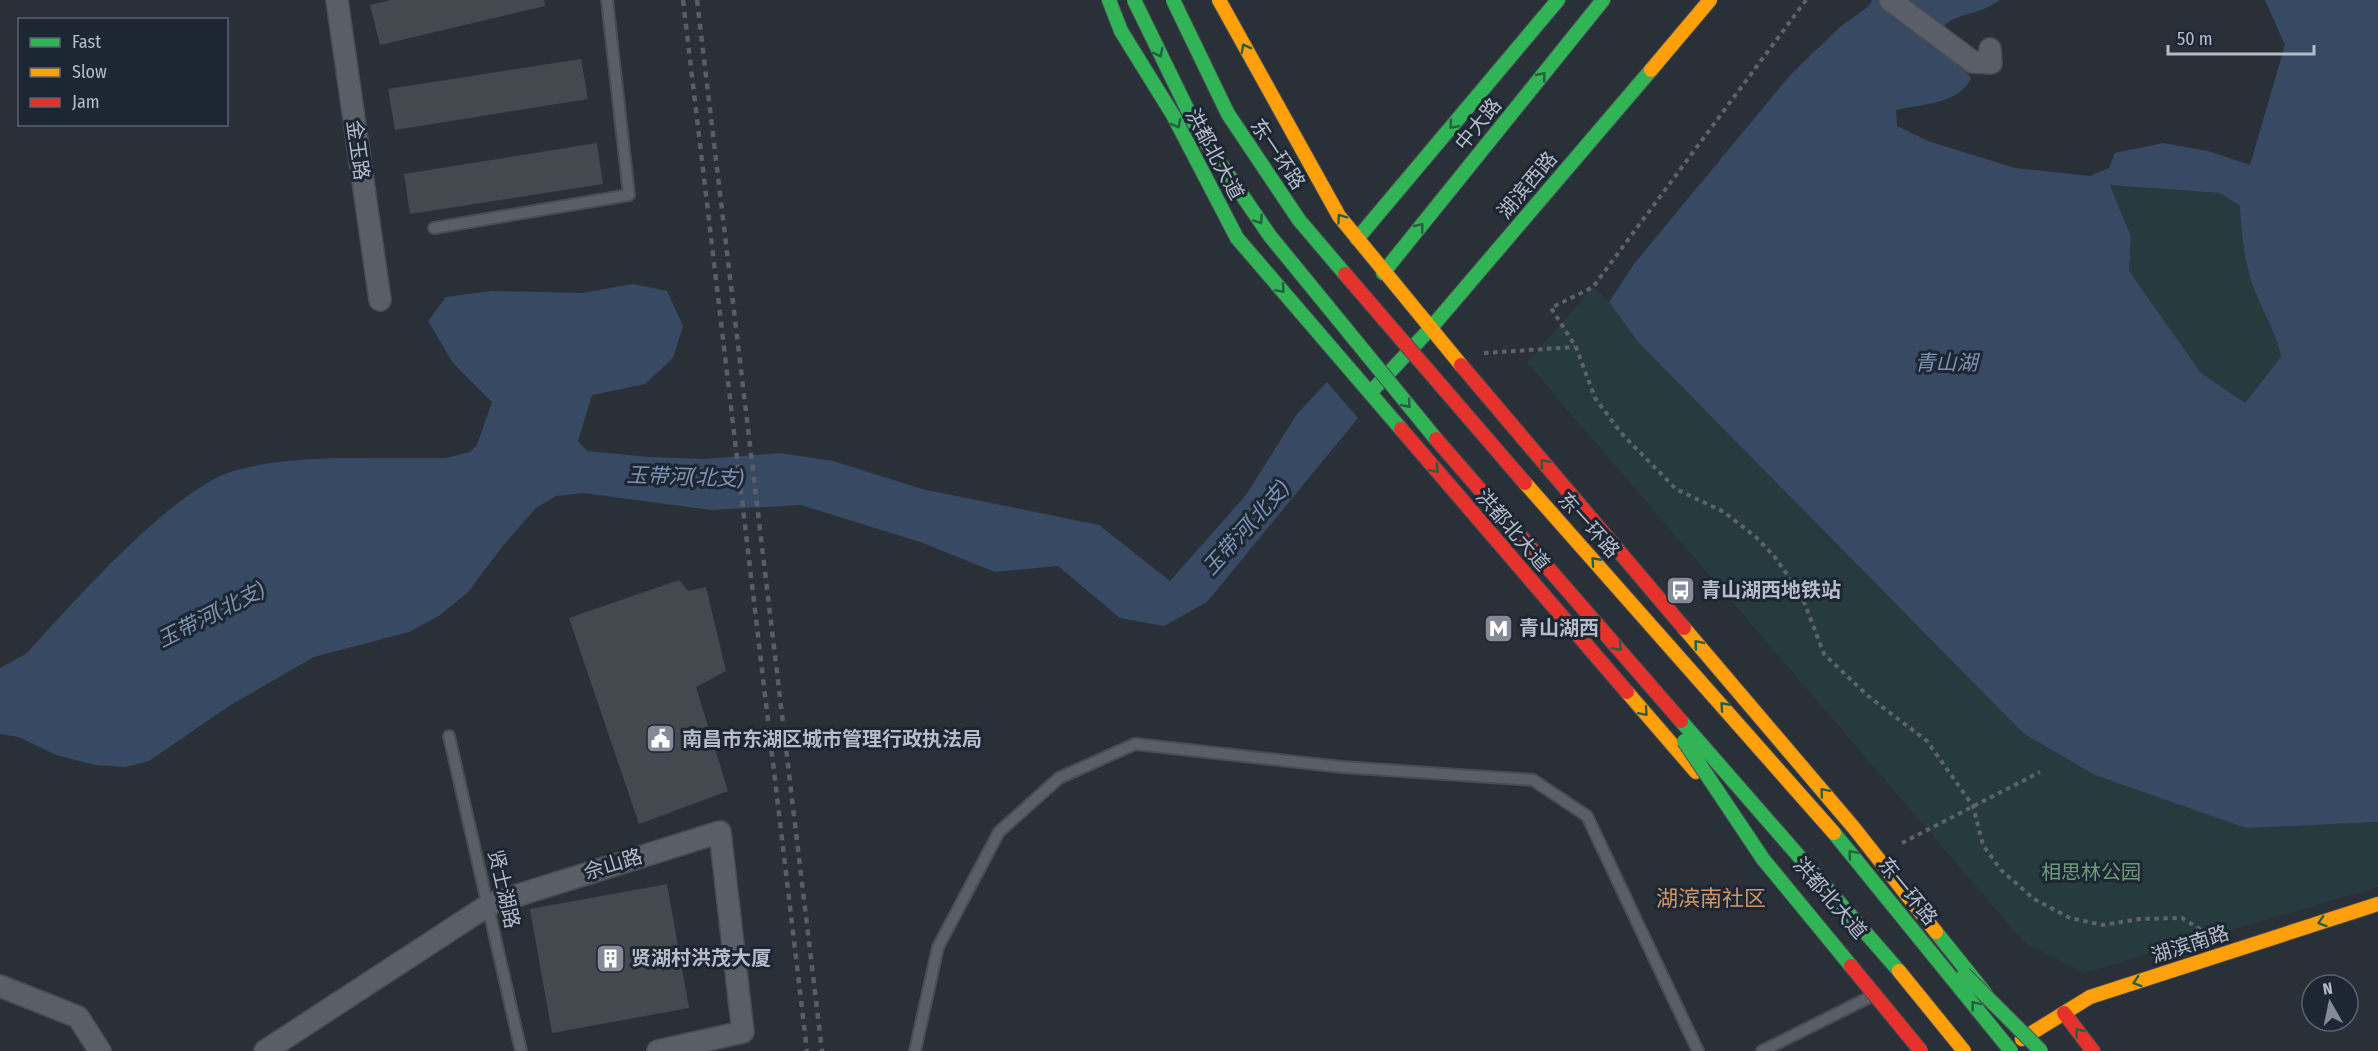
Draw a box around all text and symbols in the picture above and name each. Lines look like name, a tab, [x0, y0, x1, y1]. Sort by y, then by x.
legend	[18, 18, 228, 126]
scale bar	[2168, 18, 2314, 56]
text: 50 m	[2177, 28, 2213, 50]
text: Fast	[72, 31, 101, 53]
one-way arrow	[1241, 44, 1252, 55]
one-way arrow	[1152, 46, 1163, 57]
text: Slow	[72, 61, 107, 83]
one-way arrow	[1535, 71, 1546, 82]
text: Jam	[72, 91, 100, 113]
street label: 中大路	[1450, 93, 1506, 155]
street label: 洪都北大道	[1181, 104, 1249, 204]
street label: 东一环路	[1246, 114, 1310, 194]
one-way arrow	[1170, 118, 1181, 129]
one-way arrow	[1449, 118, 1460, 129]
street label: 金玉路	[342, 119, 374, 181]
street label: 湖滨西路	[1492, 147, 1562, 223]
one-way arrow	[1252, 213, 1263, 224]
one-way arrow	[1337, 213, 1348, 224]
one-way arrow	[1413, 223, 1424, 234]
one-way arrow	[1274, 282, 1285, 293]
water label: 青山湖	[1915, 350, 1980, 376]
one-way arrow	[1400, 397, 1411, 408]
one-way arrow	[1541, 459, 1552, 470]
water label: 玉带河(北支)	[626, 462, 744, 492]
one-way arrow	[1428, 462, 1439, 473]
water label: 玉带河(北支)	[1197, 476, 1295, 580]
street label: 洪都北大道	[1471, 484, 1555, 576]
street label: 东一环路	[1553, 487, 1625, 563]
one-way arrow	[1591, 557, 1602, 568]
bus stop icon: 青山湖西地铁站	[1664, 574, 1696, 606]
water label: 玉带河(北支)	[153, 577, 269, 653]
place label: 青山湖西地铁站	[1701, 578, 1841, 602]
metro station icon: 青山湖西	[1482, 612, 1514, 644]
place label: 青山湖西	[1519, 616, 1599, 640]
one-way arrow	[1610, 640, 1621, 651]
one-way arrow	[1694, 640, 1705, 651]
one-way arrow	[1720, 702, 1731, 713]
one-way arrow	[1637, 705, 1648, 716]
public building icon: 南昌市东湖区城市管理行政执法局	[645, 723, 677, 755]
place label: 南昌市东湖区城市管理行政执法局	[682, 727, 982, 751]
one-way arrow	[1820, 788, 1831, 799]
street label: 佘山路	[581, 844, 645, 884]
street label: 贤士湖路	[483, 847, 525, 931]
one-way arrow	[1848, 849, 1859, 860]
street label: 洪都北大道	[1788, 852, 1872, 944]
street label: 东一环路	[1874, 852, 1942, 930]
park label: 相思林公园	[2041, 860, 2141, 884]
district label: 湖滨南社区	[1656, 885, 1766, 912]
one-way arrow	[2317, 915, 2328, 927]
street label: 湖滨南路	[2148, 920, 2232, 968]
building icon: 贤湖村洪茂大厦	[594, 942, 626, 974]
place label: 贤湖村洪茂大厦	[631, 946, 771, 970]
north arrow	[2300, 973, 2360, 1033]
one-way arrow	[2132, 975, 2143, 987]
text: N	[2322, 979, 2334, 999]
one-way arrow	[1971, 1001, 1982, 1012]
one-way arrow	[2075, 1028, 2086, 1039]

